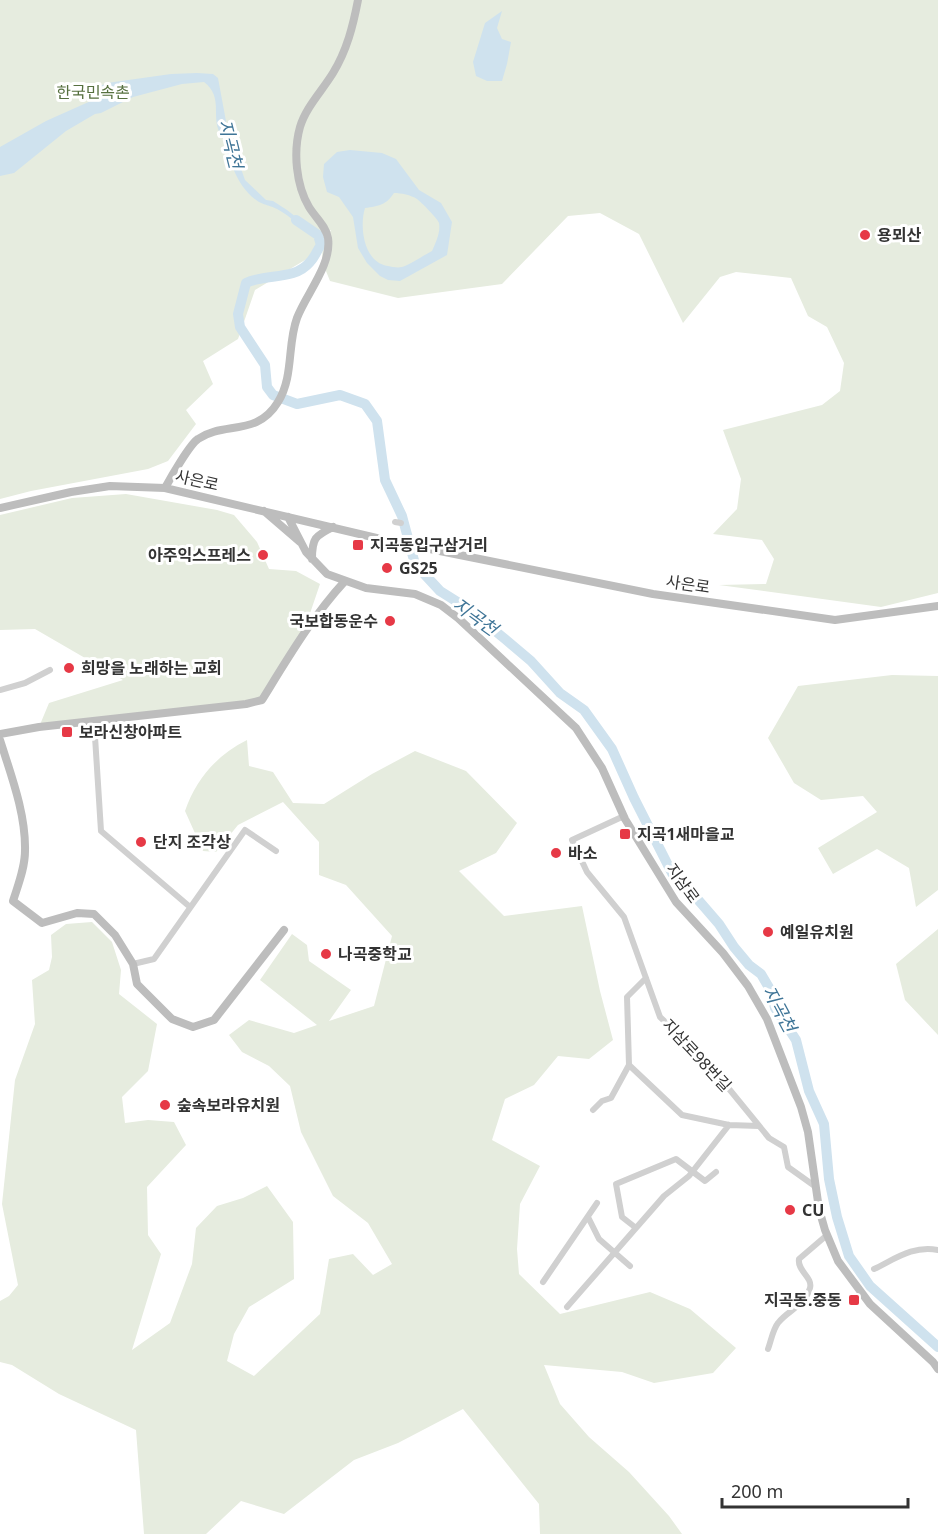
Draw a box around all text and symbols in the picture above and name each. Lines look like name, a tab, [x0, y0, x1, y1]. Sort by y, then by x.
park label: 한국민속촌	[56, 81, 130, 103]
water label: 지곡천	[213, 117, 249, 173]
place label: 용뫼산	[877, 224, 921, 246]
marker: 용뫼산	[858, 228, 872, 242]
street label: 사은로	[173, 464, 221, 496]
place label: 지곡동입구삼거리	[370, 534, 488, 556]
marker: 지곡동입구삼거리	[351, 538, 365, 552]
place label: 아주익스프레스	[148, 544, 251, 566]
marker: 아주익스프레스	[256, 548, 270, 562]
place label: GS25	[399, 557, 438, 579]
marker: GS25	[380, 561, 394, 575]
street label: 사은로	[665, 570, 712, 598]
water label: 지곡천	[448, 592, 505, 642]
place label: 국보합동운수	[290, 610, 378, 632]
marker: 국보합동운수	[383, 614, 397, 628]
place label: 희망을 노래하는 교회	[81, 657, 222, 679]
marker: 희망을 노래하는 교회	[62, 661, 76, 675]
place label: 보라신창아파트	[79, 721, 182, 743]
marker: 보라신창아파트	[60, 725, 74, 739]
place label: 지곡1새마을교	[637, 823, 735, 845]
marker: 지곡1새마을교	[618, 827, 632, 841]
place label: 단지 조각상	[153, 831, 231, 853]
marker: 단지 조각상	[134, 835, 148, 849]
place label: 바소	[568, 842, 598, 864]
marker: 바소	[549, 846, 563, 860]
street label: 지삼로	[661, 859, 705, 908]
place label: 예일유치원	[780, 921, 854, 943]
marker: 예일유치원	[761, 925, 775, 939]
place label: 나곡중학교	[338, 943, 412, 965]
marker: 나곡중학교	[319, 947, 333, 961]
water label: 지곡천	[758, 981, 803, 1038]
street label: 지삼로98번길	[658, 1014, 736, 1096]
place label: 숲속보라유치원	[177, 1094, 280, 1116]
marker: 숲속보라유치원	[158, 1098, 172, 1112]
place label: CU	[802, 1199, 824, 1221]
marker: CU	[783, 1203, 797, 1217]
place label: 지곡동.중동	[764, 1289, 842, 1311]
marker: 지곡동.중동	[847, 1293, 861, 1307]
scale bar	[722, 1471, 908, 1509]
text: 200 m	[731, 1479, 783, 1503]

